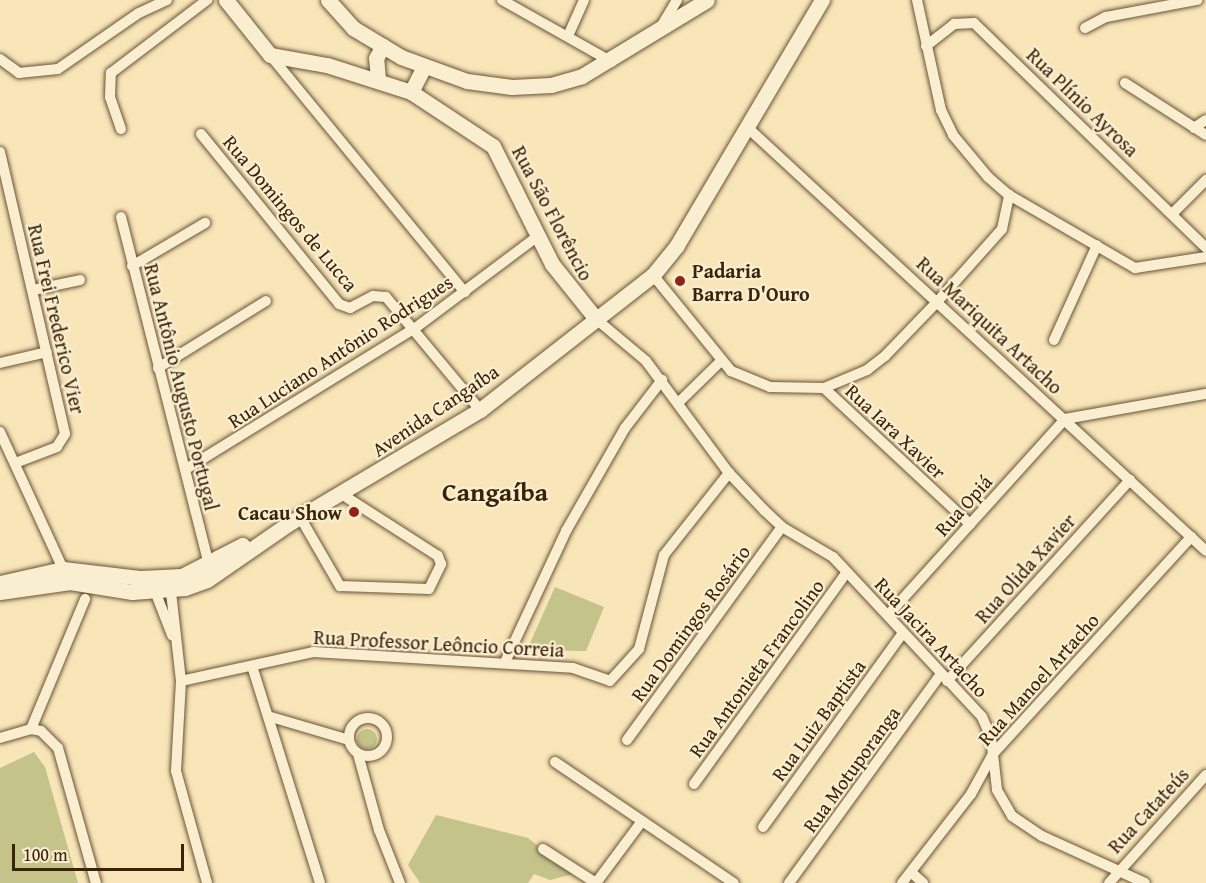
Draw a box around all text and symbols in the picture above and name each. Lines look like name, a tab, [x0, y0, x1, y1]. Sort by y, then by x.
street label: Rua Plínio Ayrosa	[1022, 43, 1144, 161]
street label: Rua Domingos de Lucca	[219, 130, 363, 296]
street label: Rua São Florêncio	[507, 142, 599, 284]
street label: Rua Frei Frederico Vier	[23, 222, 91, 416]
street label: Rua Mariquita Artacho	[912, 251, 1068, 399]
place label: Padaria Barra D'Ouro	[692, 258, 810, 305]
street label: Rua Antônio Augusto Portugal	[140, 261, 224, 513]
street label: Rua Luciano Antônio Rodrigues	[223, 269, 457, 433]
marker: Padaria Barra D'Ouro	[673, 274, 687, 288]
street label: Avenida Cangaíba	[367, 359, 503, 461]
street label: Rua Iara Xavier	[841, 378, 951, 484]
street label: Rua Opiá	[929, 469, 997, 541]
district label: Cangaíba	[442, 476, 548, 508]
place label: Cacau Show	[238, 500, 342, 524]
marker: Cacau Show	[347, 505, 361, 519]
street label: Rua Olida Xavier	[970, 508, 1080, 628]
street label: Rua Domingos Rosário	[625, 540, 755, 706]
street label: Rua Jacira Artacho	[870, 572, 994, 702]
street label: Rua Antonieta Francolino	[683, 574, 829, 762]
street label: Rua Manoel Artacho	[972, 608, 1104, 750]
street label: Rua Professor Leôncio Correia	[313, 624, 565, 662]
street label: Rua Luiz Baptista	[766, 655, 870, 785]
street label: Rua Motuporanga	[797, 701, 905, 837]
street label: Rua Catateús	[1102, 762, 1194, 858]
scale bar	[15, 832, 188, 870]
text: 100 m	[23, 841, 68, 868]

